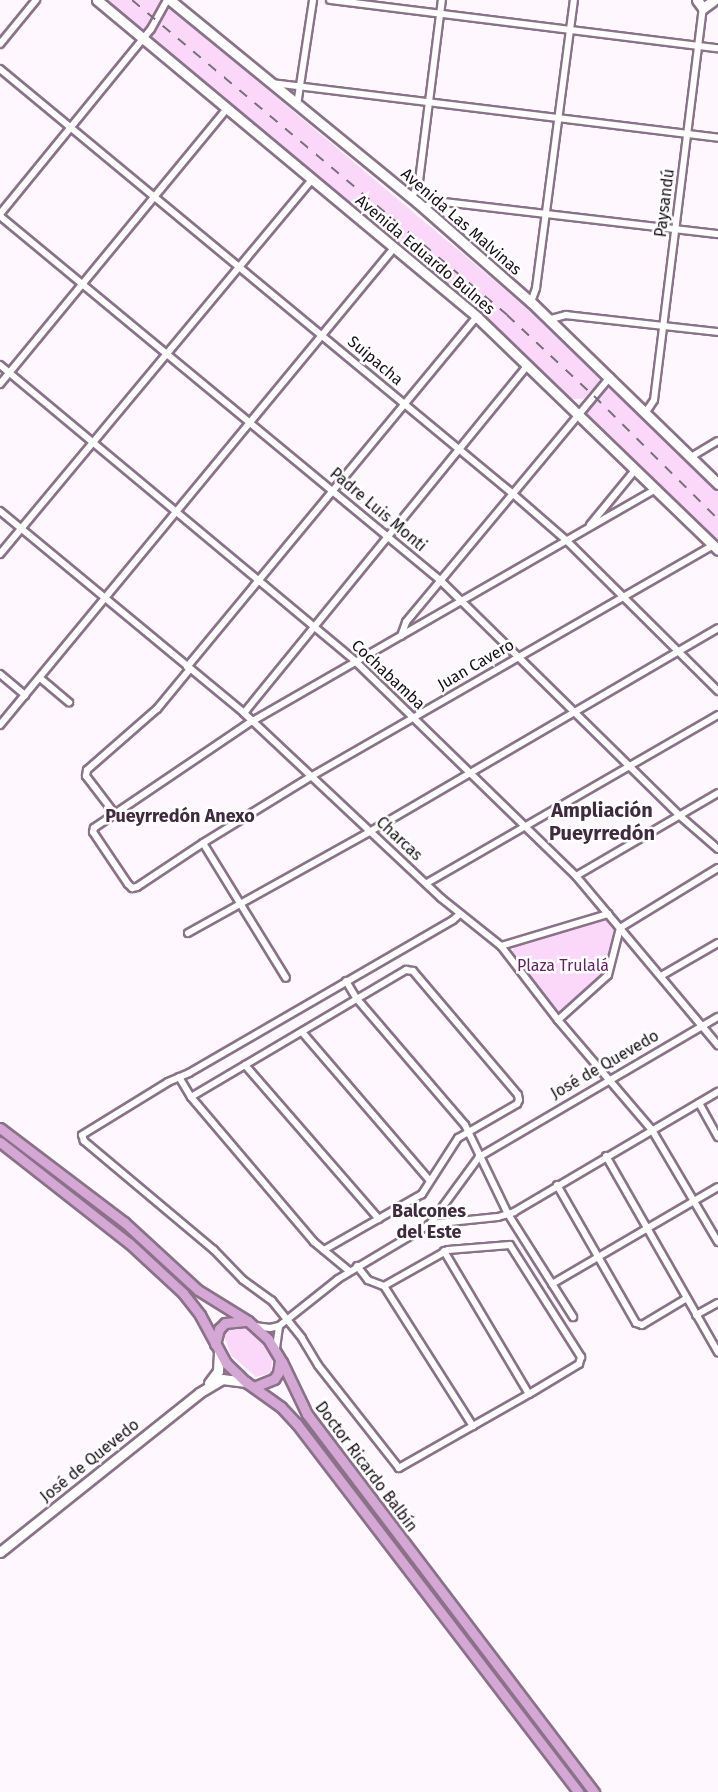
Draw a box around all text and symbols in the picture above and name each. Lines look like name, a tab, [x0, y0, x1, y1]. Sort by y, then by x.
street label: Avenida Las Malvinas	[397, 164, 525, 280]
street label: Paysandú	[651, 168, 679, 238]
street label: Avenida Eduardo Bulnes	[351, 191, 499, 319]
street label: Suipacha	[343, 332, 407, 390]
street label: Padre Luis Monti	[326, 464, 430, 556]
street label: Juan Cavero	[434, 635, 518, 695]
street label: Cochabamba	[347, 636, 429, 714]
district label: Ampliación Pueyrredón	[549, 799, 655, 846]
district label: Pueyrredón Anexo	[105, 805, 255, 827]
street label: Charcas	[372, 813, 426, 865]
park label: Plaza Trulalá	[517, 956, 609, 976]
street label: José de Quevedo	[548, 1026, 662, 1104]
district label: Balcones del Este	[392, 1201, 466, 1244]
street label: Doctor Ricardo Balbín	[311, 1398, 421, 1536]
street label: José de Quevedo	[37, 1415, 143, 1507]

